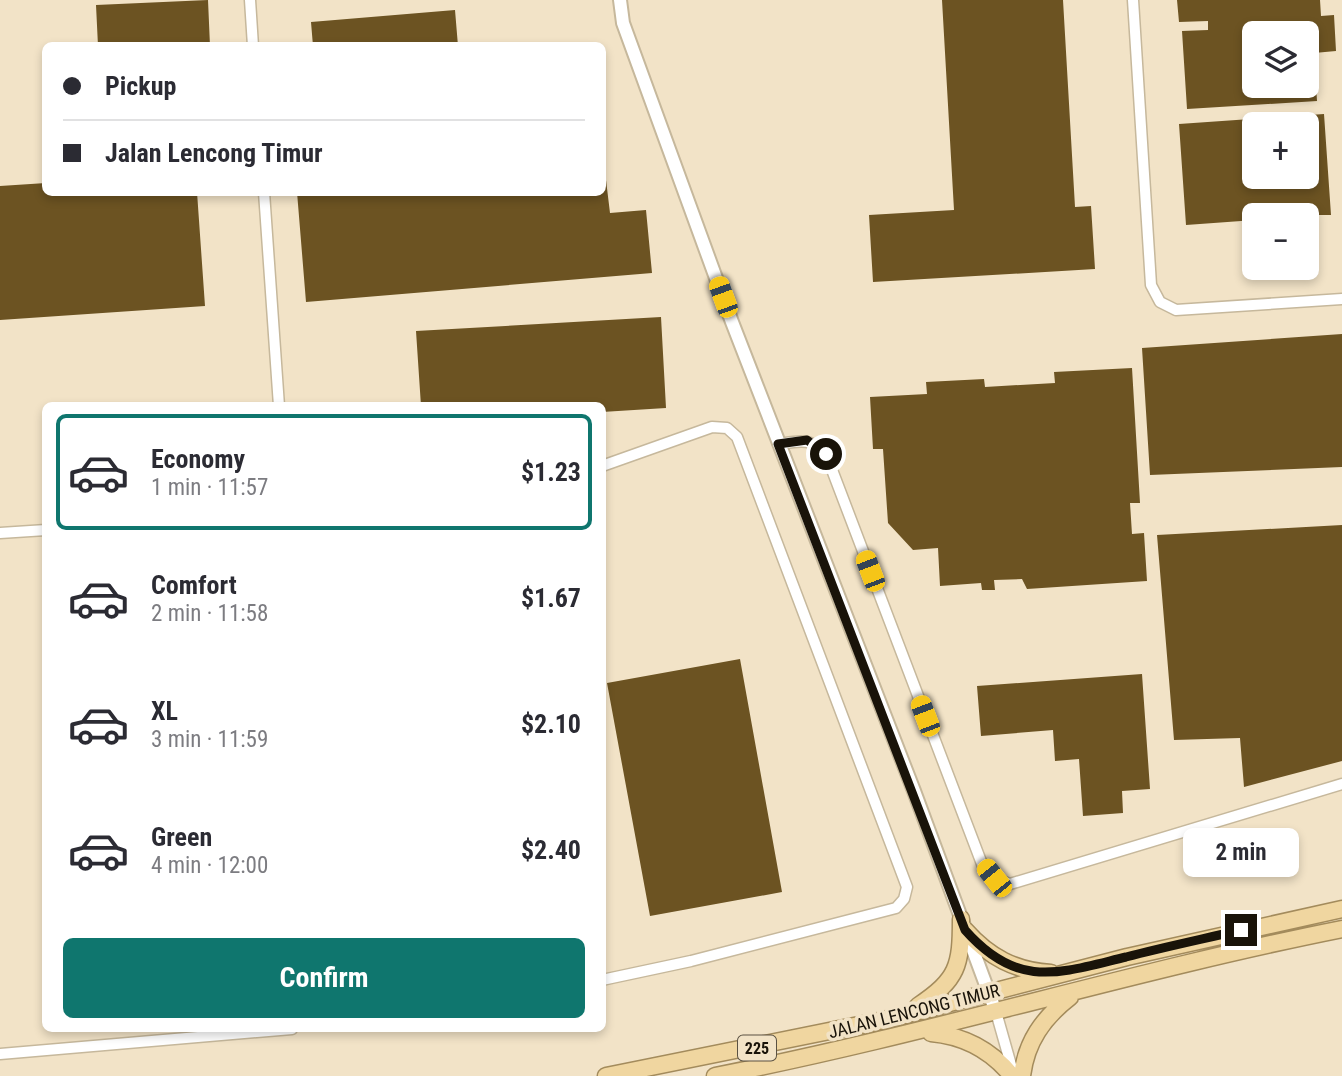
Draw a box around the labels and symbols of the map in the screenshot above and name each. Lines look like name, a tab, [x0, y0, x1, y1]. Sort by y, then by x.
car	[706, 274, 741, 320]
route start	[810, 438, 842, 470]
car	[853, 548, 888, 594]
car	[908, 693, 943, 739]
callout: 2 min	[1183, 828, 1299, 878]
car	[973, 855, 1016, 901]
route end	[1225, 914, 1257, 946]
street label: JALAN LENCONG TIMUR	[826, 979, 1002, 1042]
road number: 225	[738, 1036, 776, 1060]

